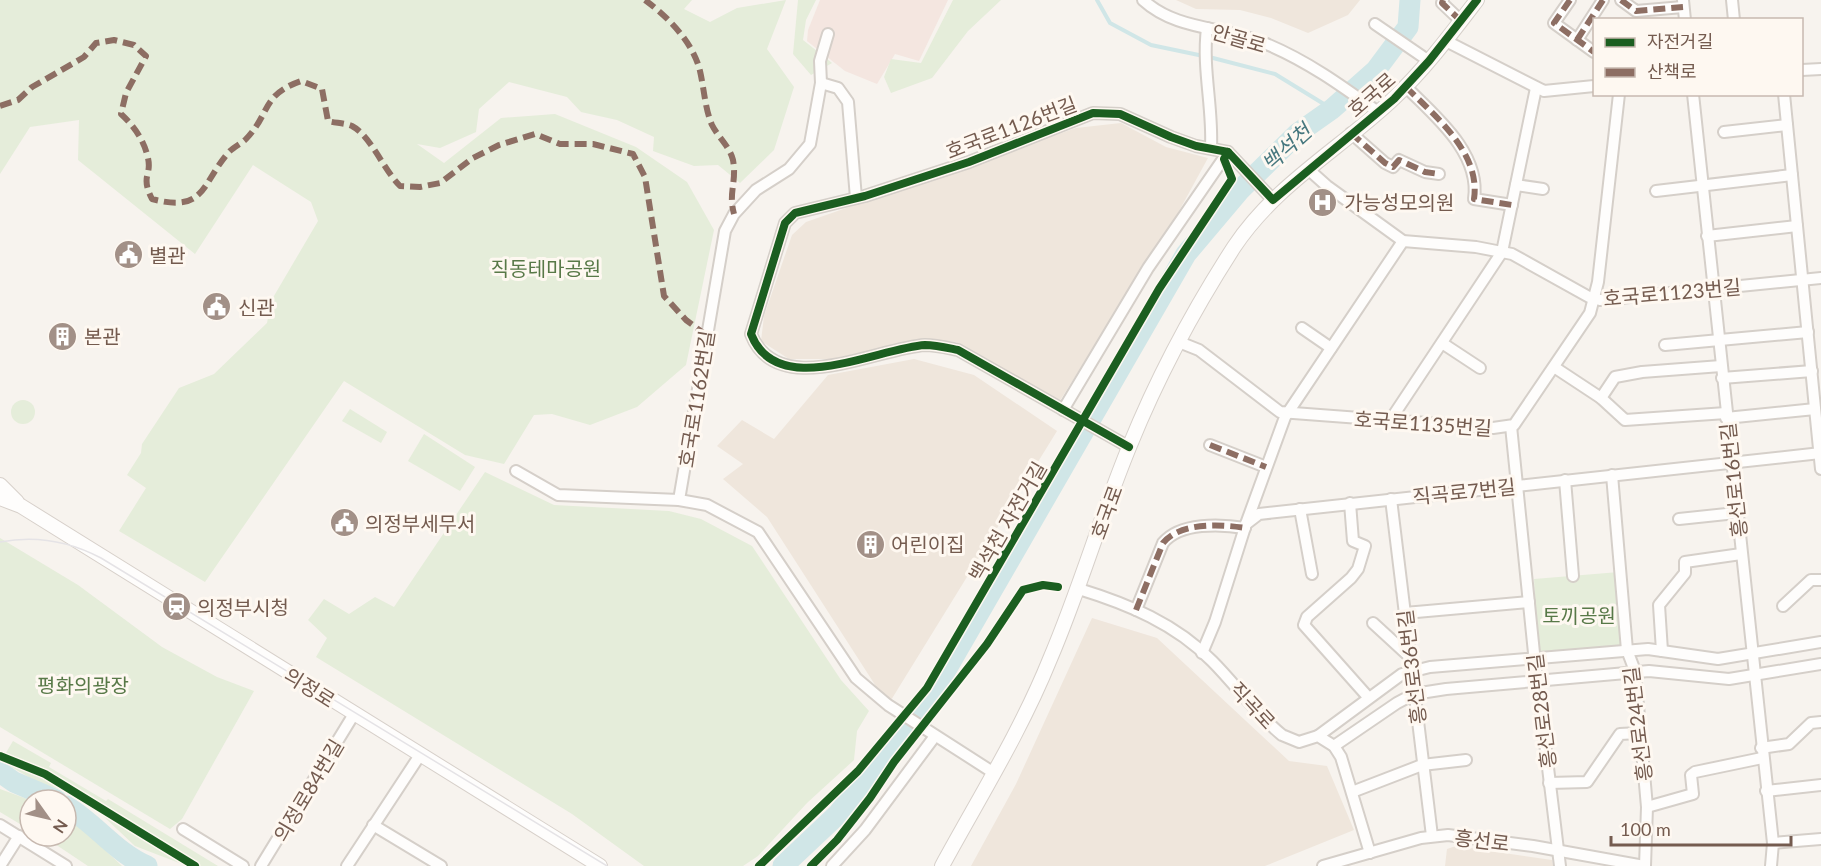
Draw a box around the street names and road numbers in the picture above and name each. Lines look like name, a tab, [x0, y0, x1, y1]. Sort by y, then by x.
street label: 안골로	[1209, 19, 1269, 57]
street label: 호국로	[1342, 67, 1400, 121]
street label: 호국로1126번길	[942, 91, 1080, 163]
street label: 호국로1123번길	[1602, 274, 1742, 310]
street label: 호국로1162번길	[673, 329, 719, 469]
street label: 호국로1135번길	[1353, 406, 1493, 440]
street label: 흥선로16번길	[1715, 421, 1751, 539]
street label: 백석천 자전거길	[963, 457, 1051, 585]
street label: 직곡로7번길	[1411, 474, 1517, 508]
street label: 호국로	[1085, 482, 1127, 542]
street label: 흥선로36번길	[1392, 608, 1430, 726]
street label: 흥선로28번길	[1522, 652, 1560, 770]
street label: 의정로	[280, 662, 340, 712]
street label: 흥선로24번길	[1618, 665, 1656, 783]
street label: 직곡로	[1225, 677, 1281, 733]
street label: 의정로84번길	[268, 734, 348, 846]
street label: 흥선로	[1453, 825, 1511, 855]

